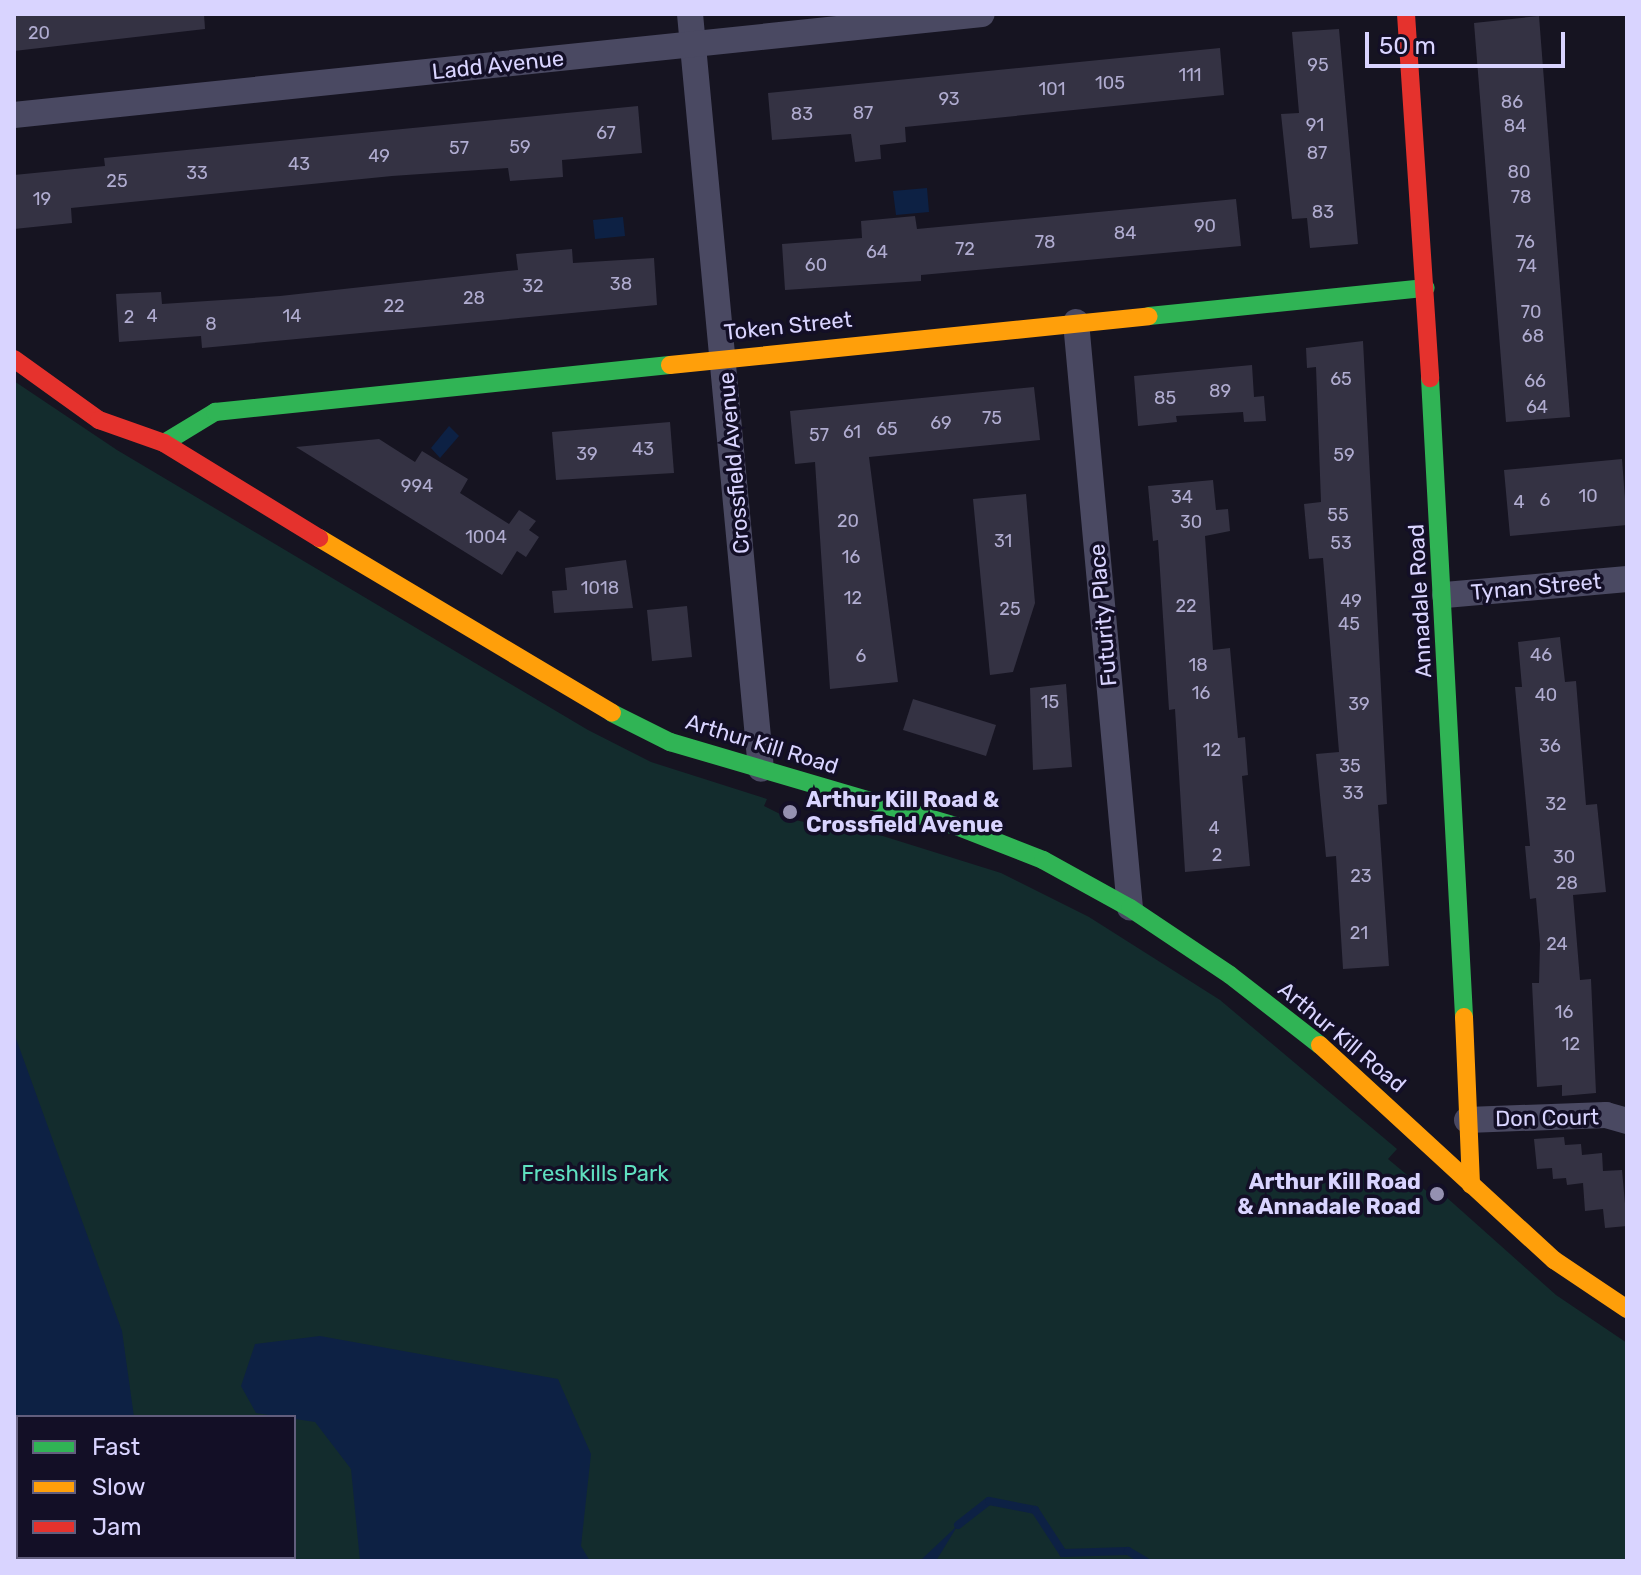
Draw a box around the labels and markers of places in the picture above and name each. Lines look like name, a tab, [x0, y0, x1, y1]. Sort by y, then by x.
place label: Arthur Kill Road & Crossfield Avenue	[806, 786, 1004, 838]
marker: Arthur Kill Road & Crossfield Avenue	[781, 803, 799, 821]
place label: Arthur Kill Road & Annadale Road	[1237, 1168, 1421, 1220]
marker: Arthur Kill Road & Annadale Road	[1428, 1185, 1446, 1203]

